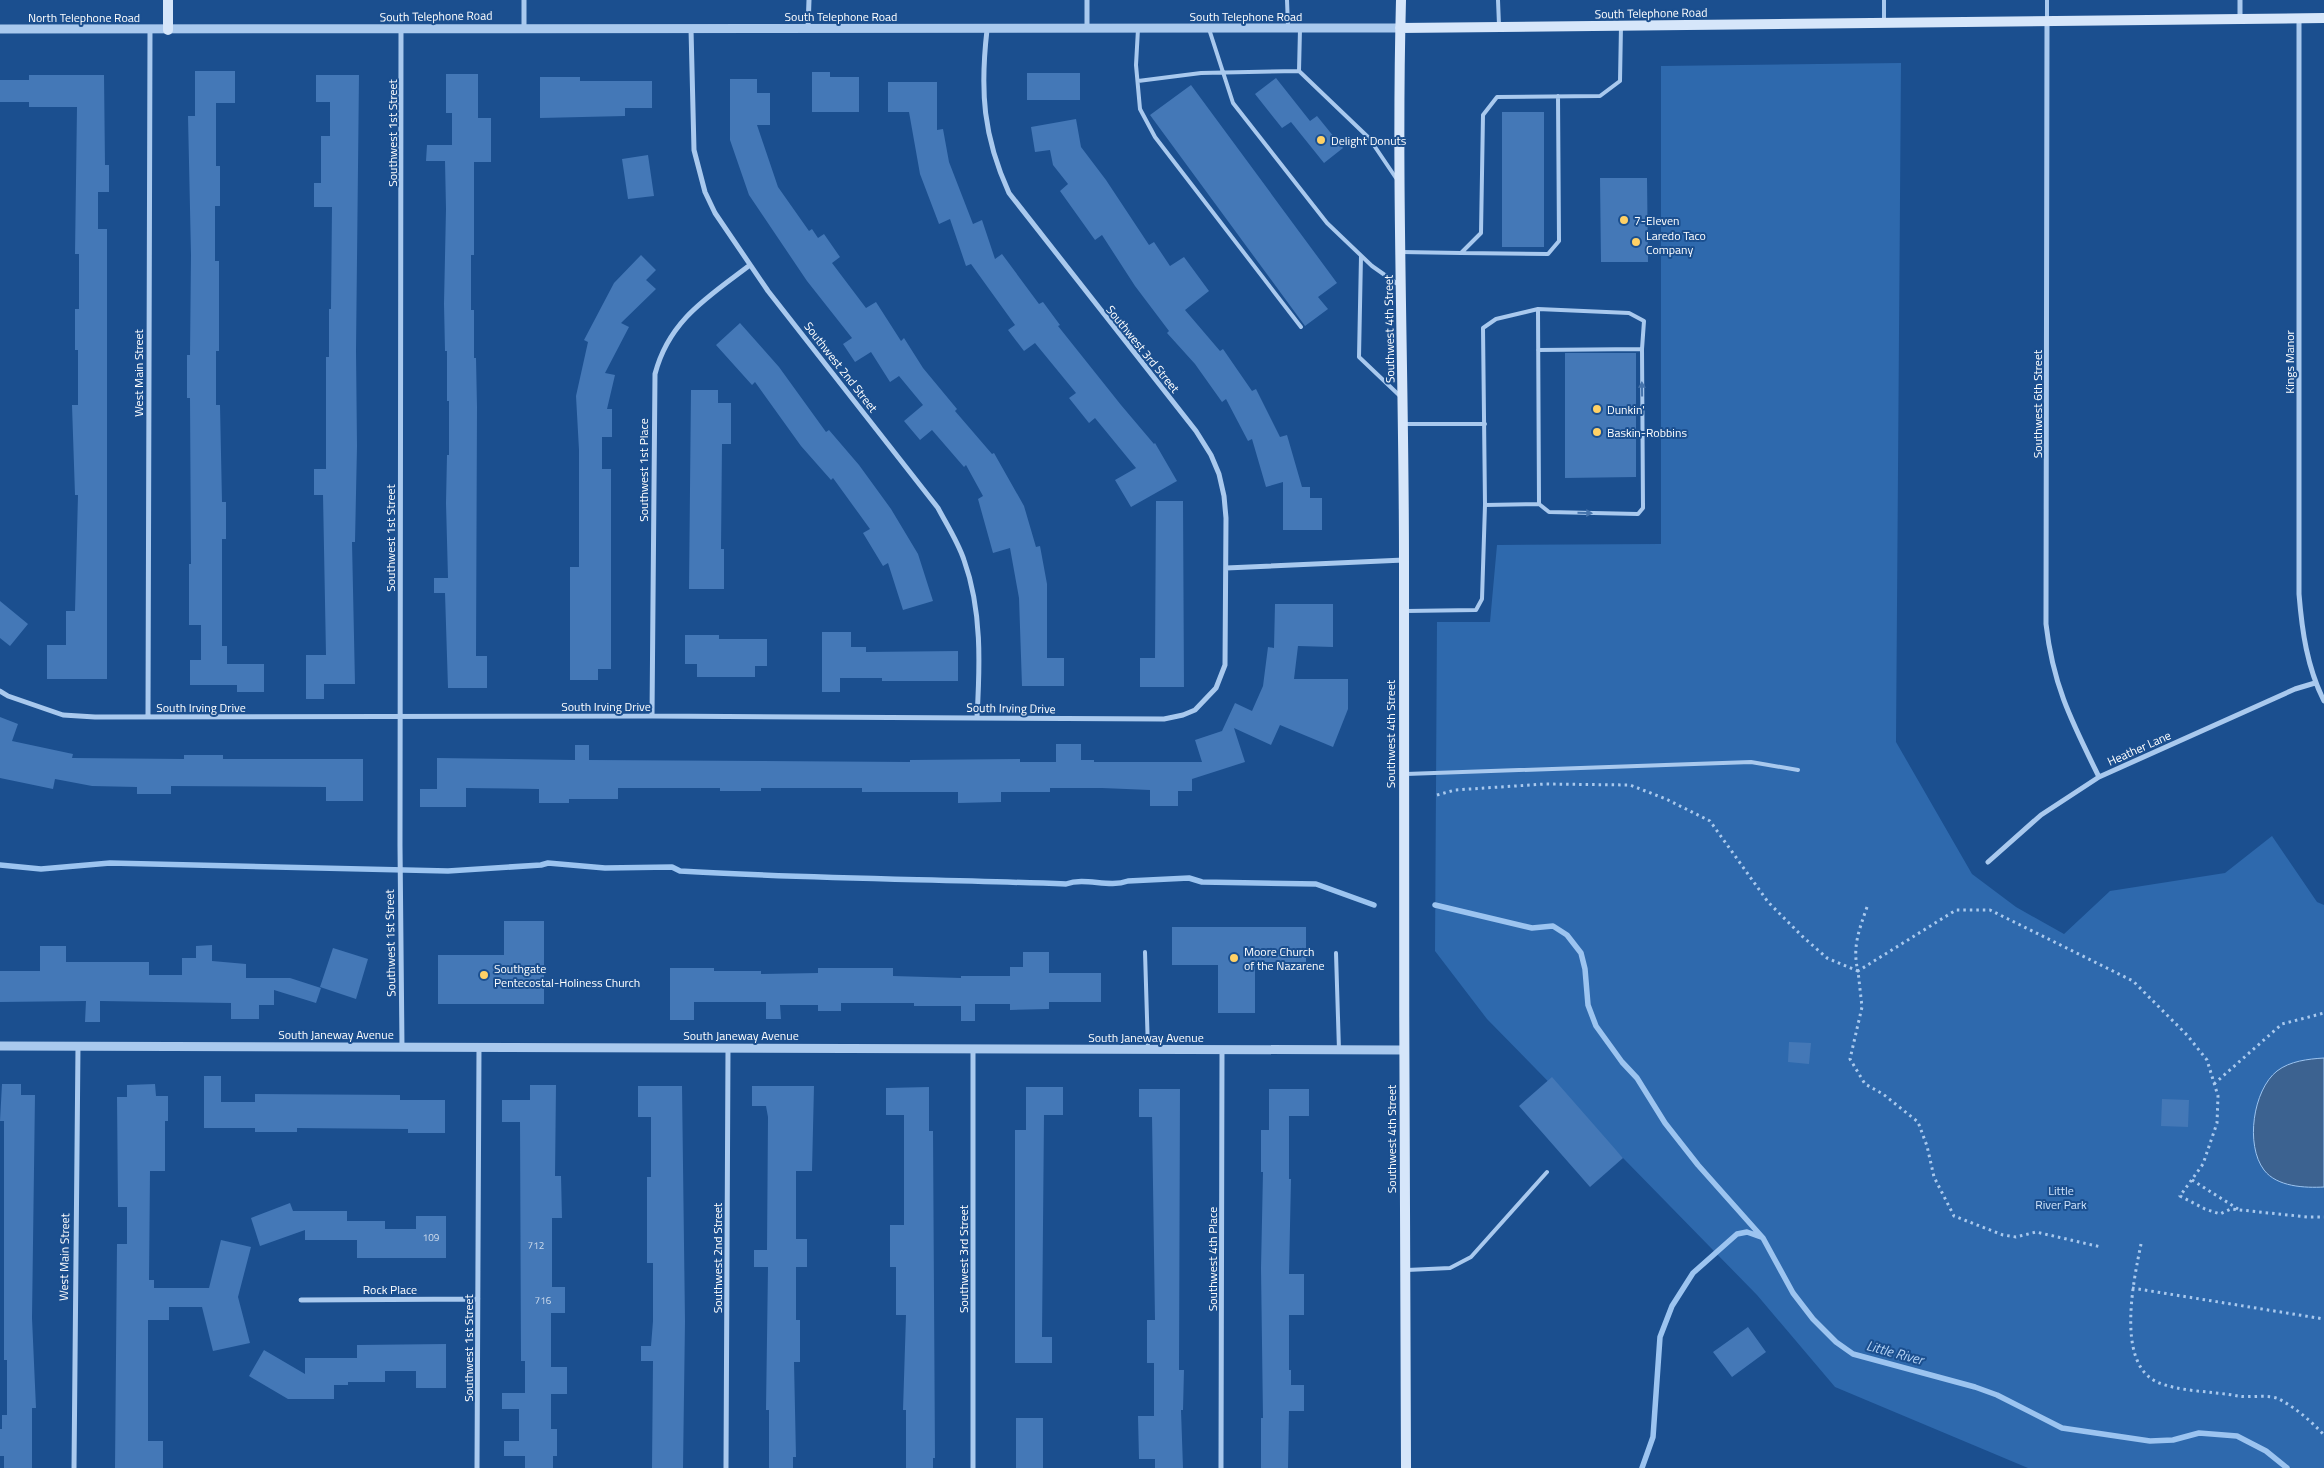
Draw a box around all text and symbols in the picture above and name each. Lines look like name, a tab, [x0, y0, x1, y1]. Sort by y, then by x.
street label: South Telephone Road	[1594, 3, 1708, 23]
street label: South Telephone Road	[379, 6, 493, 26]
street label: South Telephone Road	[785, 7, 897, 26]
street label: South Telephone Road	[1190, 7, 1302, 26]
street label: North Telephone Road	[28, 8, 140, 27]
street label: Southwest 1st Street	[383, 78, 402, 187]
place label: Delight Donuts	[1331, 131, 1407, 150]
marker: Delight Donuts	[1315, 134, 1327, 146]
place label: 7-Eleven	[1634, 211, 1680, 230]
marker: 7-Eleven	[1618, 214, 1630, 226]
place label: Laredo Taco Company	[1646, 226, 1706, 259]
marker: Laredo Taco Company	[1630, 236, 1642, 248]
street label: Southwest 4th Street	[1379, 274, 1399, 383]
street label: Southwest 3rd Street	[1102, 301, 1185, 398]
street label: Southwest 2nd Street	[800, 318, 883, 417]
street label: West Main Street	[129, 328, 148, 417]
street label: Kings Manor	[2280, 330, 2299, 394]
street label: Southwest 6th Street	[2028, 349, 2047, 458]
one-way arrow	[1638, 381, 1646, 397]
place label: Dunkin'	[1607, 400, 1645, 419]
marker: Dunkin'	[1591, 403, 1603, 415]
street label: Southwest 1st Place	[634, 418, 653, 522]
place label: Baskin-Robbins	[1607, 423, 1687, 442]
marker: Baskin-Robbins	[1591, 426, 1603, 438]
street label: Southwest 1st Street	[381, 483, 400, 592]
one-way arrow	[1577, 509, 1593, 517]
street label: Southwest 4th Street	[1381, 679, 1400, 788]
street label: South Irving Drive	[561, 697, 651, 716]
street label: South Irving Drive	[156, 698, 246, 717]
street label: South Irving Drive	[966, 698, 1056, 718]
street label: Heather Lane	[2104, 726, 2174, 770]
street label: Southwest 1st Street	[380, 888, 400, 997]
place label: Moore Church of the Nazarene	[1244, 942, 1325, 975]
marker: Moore Church of the Nazarene	[1228, 952, 1240, 964]
place label: Southgate Pentecostal-Holiness Church	[494, 959, 640, 992]
marker: Southgate Pentecostal-Holiness Church	[478, 969, 490, 981]
street label: South Janeway Avenue	[278, 1025, 394, 1044]
street label: South Janeway Avenue	[683, 1026, 799, 1045]
street label: South Janeway Avenue	[1088, 1028, 1204, 1047]
street label: Southwest 4th Street	[1382, 1084, 1401, 1193]
park label: Little River Park	[2035, 1181, 2087, 1214]
street label: Southwest 2nd Street	[708, 1202, 727, 1313]
street label: Southwest 3rd Street	[954, 1204, 973, 1313]
street label: Southwest 4th Place	[1203, 1207, 1222, 1311]
street label: West Main Street	[54, 1212, 74, 1301]
house number: 109	[423, 1230, 440, 1245]
house number: 712	[528, 1238, 544, 1253]
street label: Rock Place	[363, 1280, 417, 1299]
street label: Southwest 1st Street	[459, 1293, 478, 1402]
house number: 716	[535, 1293, 552, 1308]
water label: Little River	[1864, 1334, 1927, 1370]

